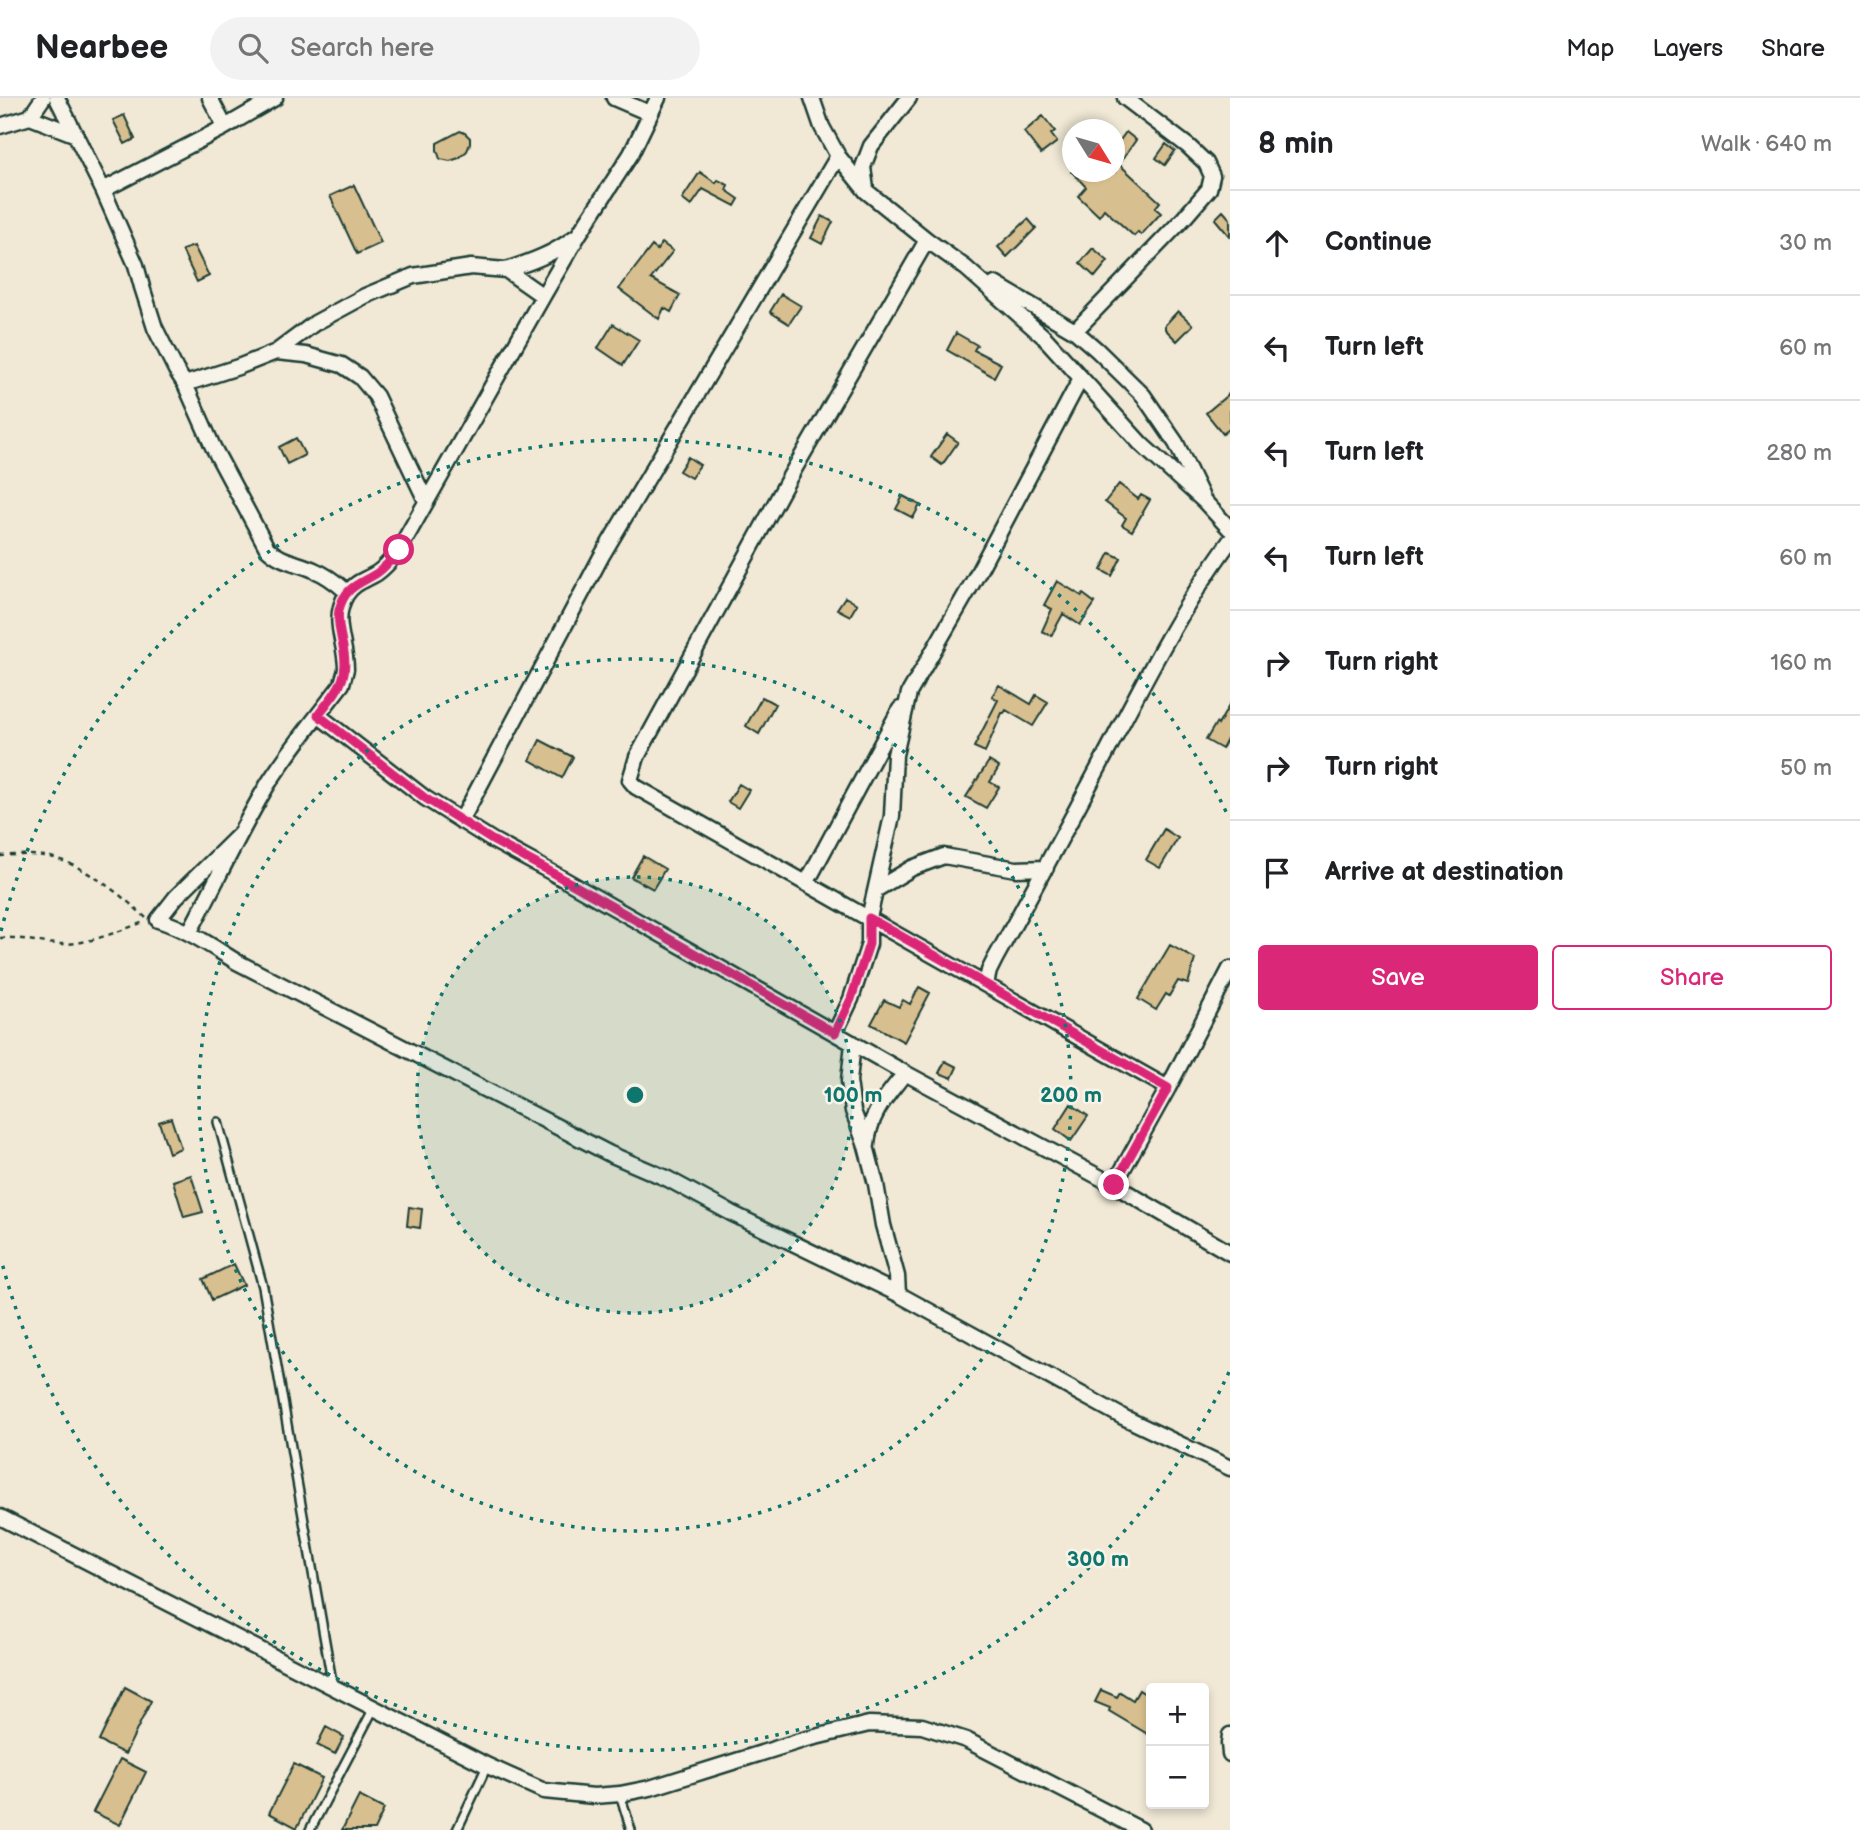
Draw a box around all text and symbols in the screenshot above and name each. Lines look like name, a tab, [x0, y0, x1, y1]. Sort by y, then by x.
search box	[210, 17, 700, 80]
text: Nearbee	[35, 28, 168, 68]
icon: search	[234, 29, 272, 67]
text: Search here	[290, 33, 434, 64]
text: Map	[1566, 34, 1614, 63]
text: Layers	[1652, 34, 1723, 63]
text: Share	[1761, 34, 1825, 63]
north arrow	[1062, 119, 1125, 182]
text: 8 min	[1258, 126, 1334, 162]
text: Walk · 640 m	[1701, 130, 1832, 158]
icon: ahead	[1258, 224, 1296, 262]
text: Continue	[1325, 227, 1432, 258]
text: 30 m	[1779, 229, 1832, 257]
icon: left	[1258, 329, 1296, 367]
text: Turn left	[1325, 332, 1424, 363]
text: 60 m	[1779, 334, 1832, 362]
icon: left	[1258, 434, 1296, 472]
text: Turn left	[1325, 437, 1424, 468]
text: 280 m	[1766, 439, 1832, 467]
route start	[383, 534, 414, 565]
icon: left	[1258, 539, 1296, 577]
text: Turn left	[1325, 542, 1424, 573]
text: 60 m	[1779, 544, 1832, 572]
icon: right	[1258, 644, 1296, 682]
text: Turn right	[1325, 647, 1438, 678]
text: 160 m	[1770, 649, 1832, 677]
icon: right	[1258, 749, 1296, 787]
text: Turn right	[1325, 752, 1438, 783]
text: 50 m	[1780, 754, 1832, 782]
icon: arrive	[1258, 854, 1296, 892]
text: Arrive at destination	[1325, 857, 1564, 888]
button: Save	[1258, 945, 1538, 1010]
button: Share	[1552, 945, 1832, 1010]
centre of rings	[623, 1083, 647, 1107]
text: 100 m	[824, 1083, 882, 1108]
text: 200 m	[1040, 1083, 1102, 1108]
route end	[1098, 1169, 1129, 1200]
text: 300 m	[1067, 1547, 1129, 1572]
map controls	[1146, 1683, 1209, 1809]
button: +	[1146, 1683, 1209, 1746]
button: −	[1146, 1746, 1209, 1809]

